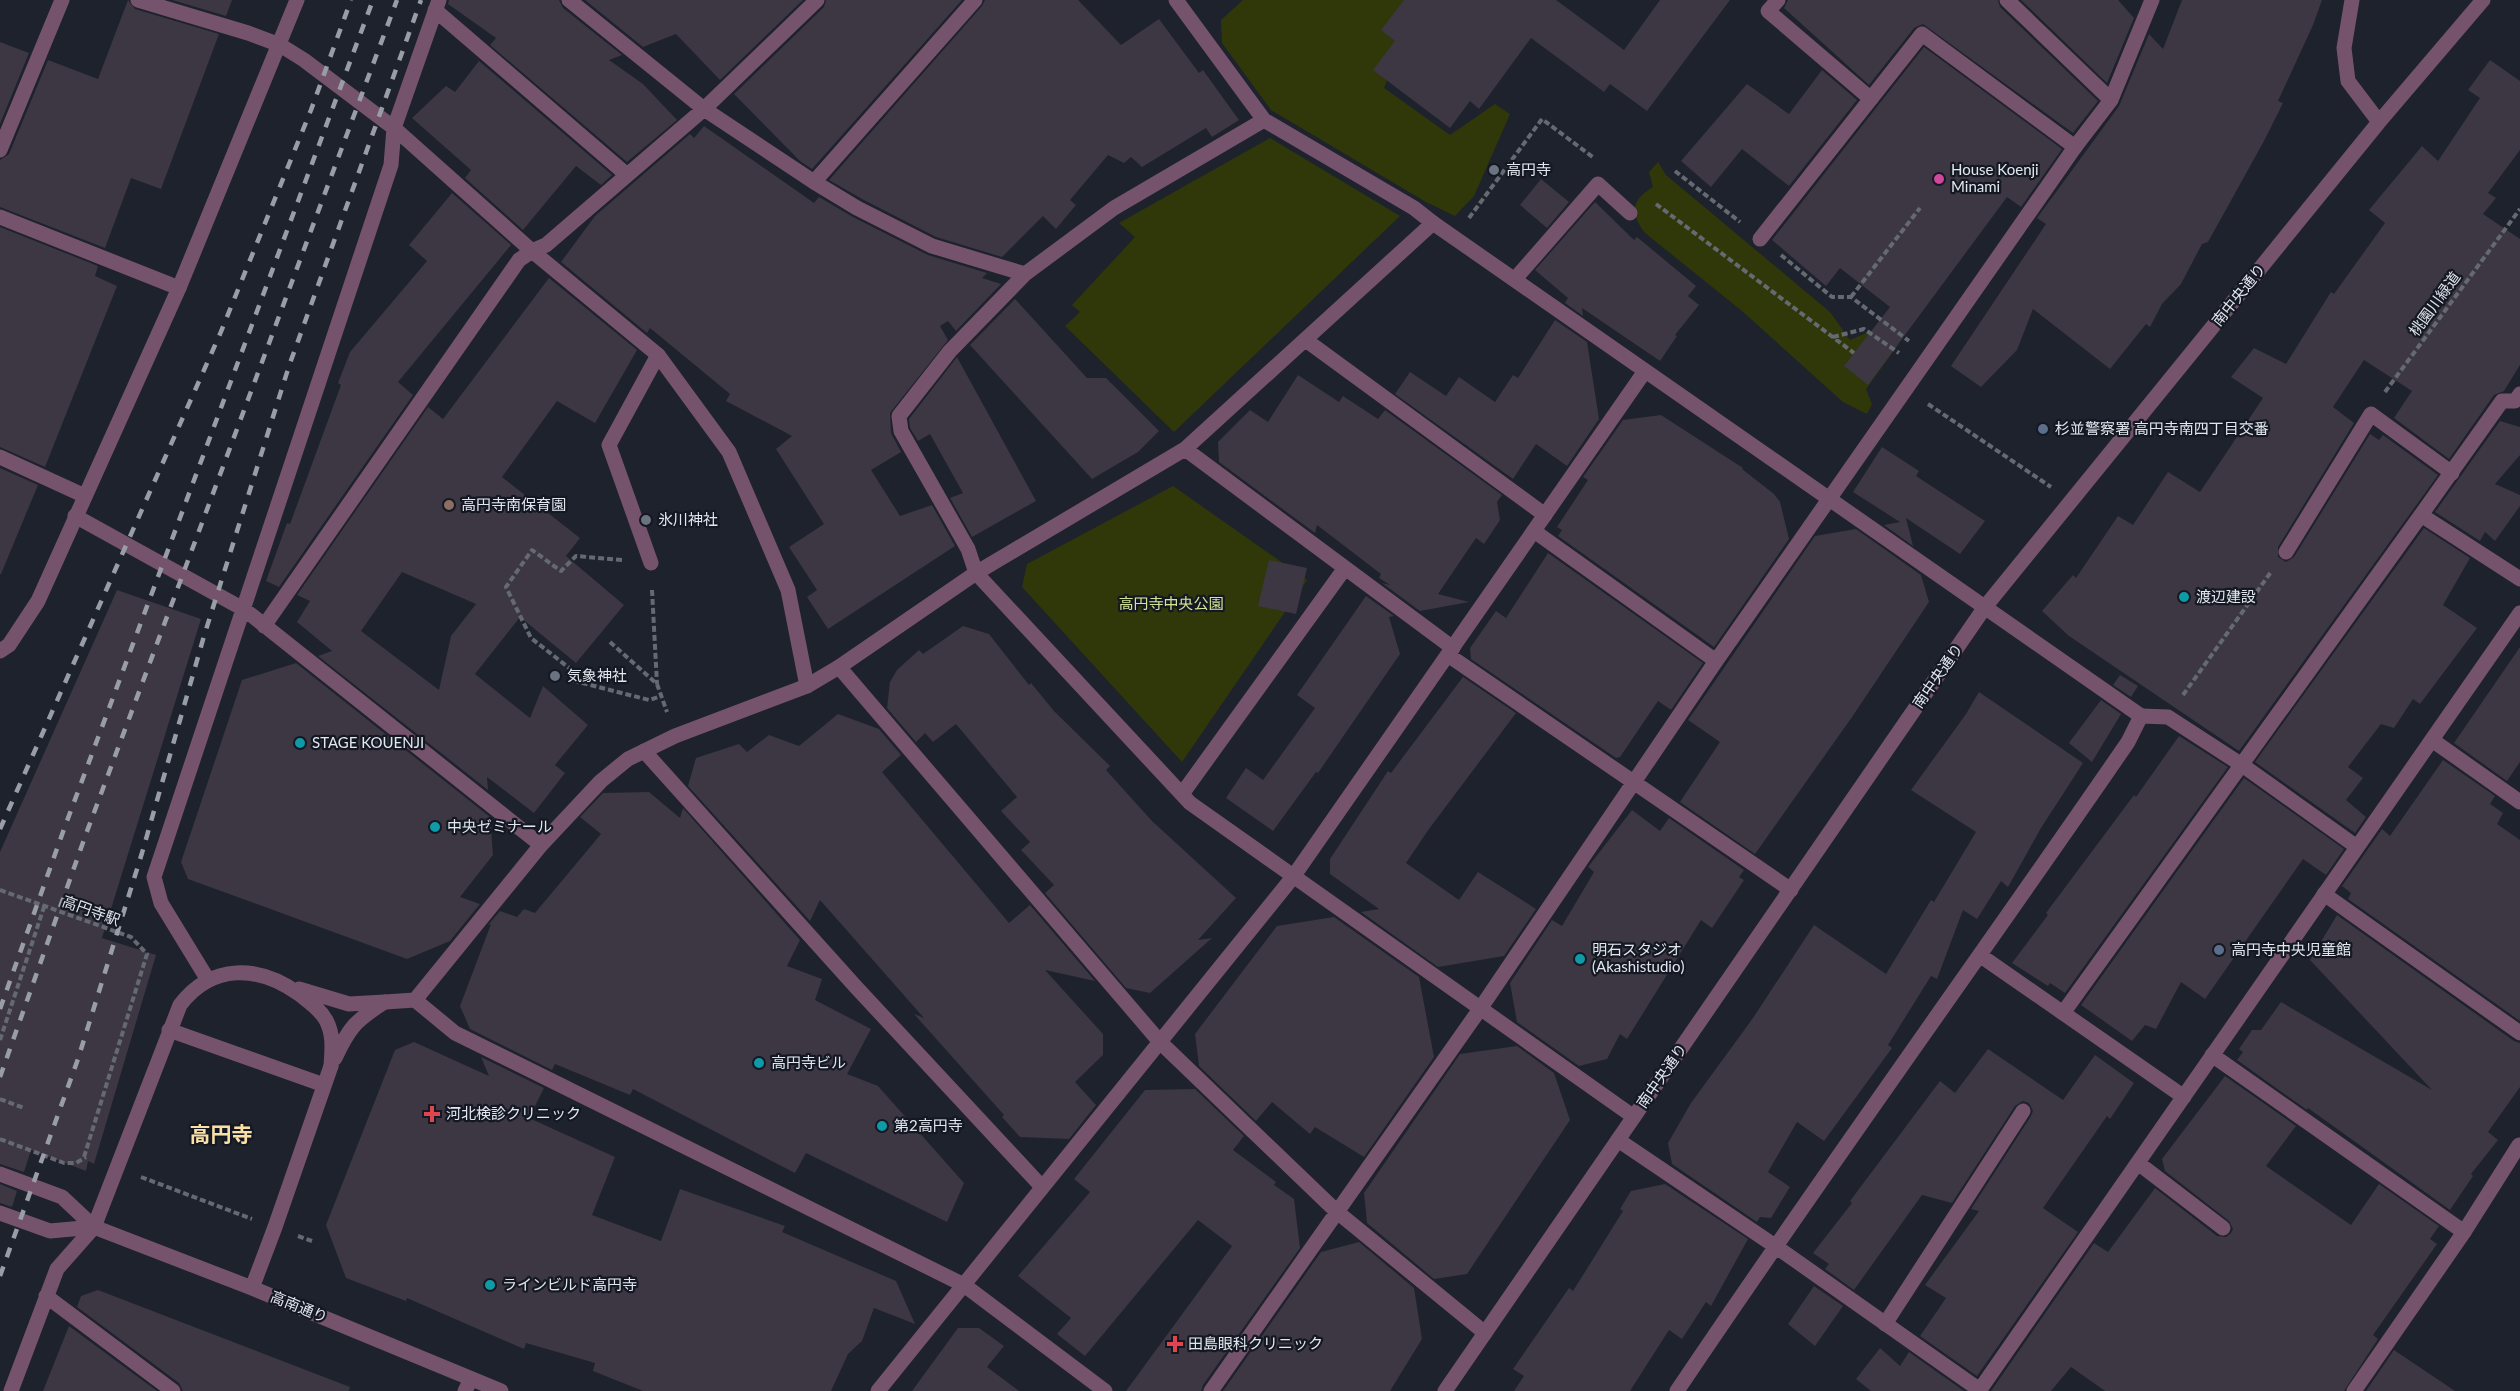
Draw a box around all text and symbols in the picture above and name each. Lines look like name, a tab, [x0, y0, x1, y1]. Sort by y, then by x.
place label: 高円寺	[1506, 160, 1551, 178]
place label: House Koenji Minami	[1951, 160, 2039, 195]
marker: 高円寺	[1487, 163, 1501, 177]
marker: House Koenji Minami	[1932, 172, 1946, 186]
street label: 南中央通り	[2208, 260, 2269, 329]
street label: 桃園川緑道	[2405, 268, 2464, 339]
place label: 杉並警察署 高円寺南四丁目交番	[2055, 419, 2269, 437]
marker: 杉並警察署 高円寺南四丁目交番	[2036, 422, 2050, 436]
place label: 高円寺南保育園	[461, 495, 566, 513]
marker: 高円寺南保育園	[442, 498, 456, 512]
place label: 氷川神社	[658, 510, 718, 528]
marker: 氷川神社	[639, 513, 653, 527]
place label: 渡辺建設	[2196, 587, 2256, 605]
marker: 渡辺建設	[2177, 590, 2191, 604]
park label: 高円寺中央公園	[1118, 594, 1224, 612]
street label: 南中央通り	[1908, 640, 1966, 711]
place label: 気象神社	[567, 666, 627, 684]
marker: 気象神社	[548, 669, 562, 683]
place label: STAGE KOUENJI	[312, 733, 424, 751]
marker: STAGE KOUENJI	[293, 736, 307, 750]
place label: 中央ゼミナール	[447, 817, 552, 835]
marker: 中央ゼミナール	[428, 820, 442, 834]
street label: 高円寺駅	[60, 891, 123, 929]
place label: 明石スタジオ (Akashistudio)	[1592, 940, 1684, 975]
place label: 高円寺中央児童館	[2231, 940, 2351, 958]
marker: 高円寺中央児童館	[2212, 943, 2226, 957]
marker: 明石スタジオ (Akashistudio)	[1573, 952, 1587, 966]
street label: 南中央通り	[1632, 1040, 1690, 1111]
place label: 高円寺ビル	[771, 1053, 846, 1071]
marker: 高円寺ビル	[752, 1056, 766, 1070]
place label: 河北検診クリニック	[446, 1104, 581, 1122]
marker: 河北検診クリニック	[423, 1105, 441, 1123]
place label: 第2高円寺	[894, 1116, 963, 1134]
marker: 第2高円寺	[875, 1119, 889, 1133]
district label: 高円寺	[190, 1121, 253, 1146]
place label: ラインビルド高円寺	[502, 1275, 637, 1293]
marker: ラインビルド高円寺	[483, 1278, 497, 1292]
street label: 高南通り	[268, 1286, 331, 1326]
place label: 田島眼科クリニック	[1188, 1334, 1323, 1352]
marker: 田島眼科クリニック	[1166, 1335, 1184, 1353]

